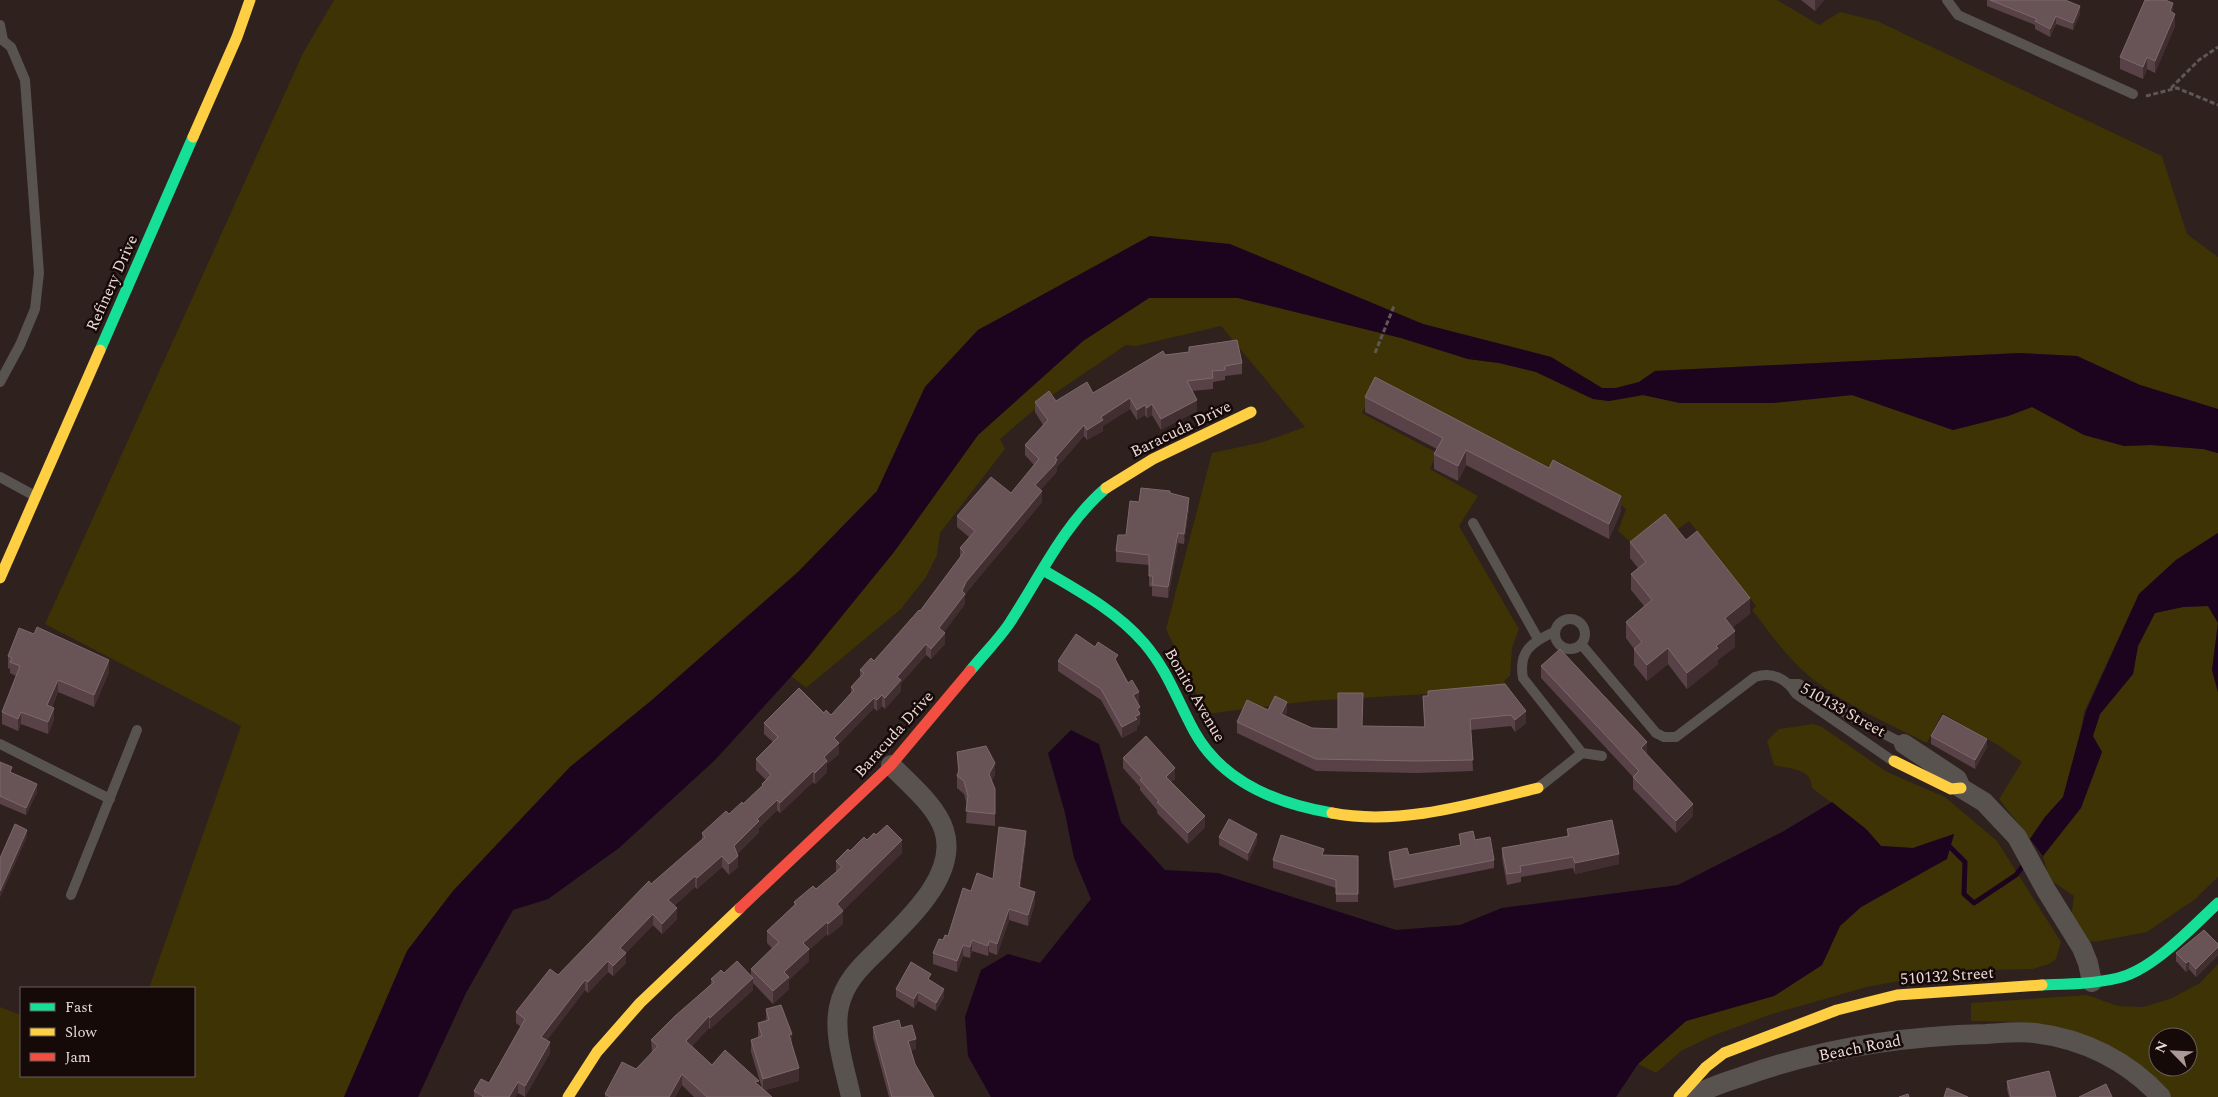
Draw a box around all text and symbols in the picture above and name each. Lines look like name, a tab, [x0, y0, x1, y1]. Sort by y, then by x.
street label: Refinery Drive	[80, 231, 144, 335]
street label: Baracuda Drive	[1127, 394, 1235, 464]
street label: Bonito Avenue	[1158, 644, 1232, 746]
street label: 510133 Street	[1796, 677, 1890, 743]
street label: Baracuda Drive	[849, 685, 939, 783]
street label: 510132 Street	[1899, 961, 1995, 991]
legend	[20, 987, 195, 1077]
text: Fast	[65, 996, 93, 1019]
text: Slow	[65, 1021, 97, 1044]
north arrow	[2148, 1027, 2198, 1077]
street label: Beach Road	[1817, 1028, 1903, 1068]
text: N	[2150, 1037, 2173, 1056]
text: Jam	[65, 1046, 91, 1069]

